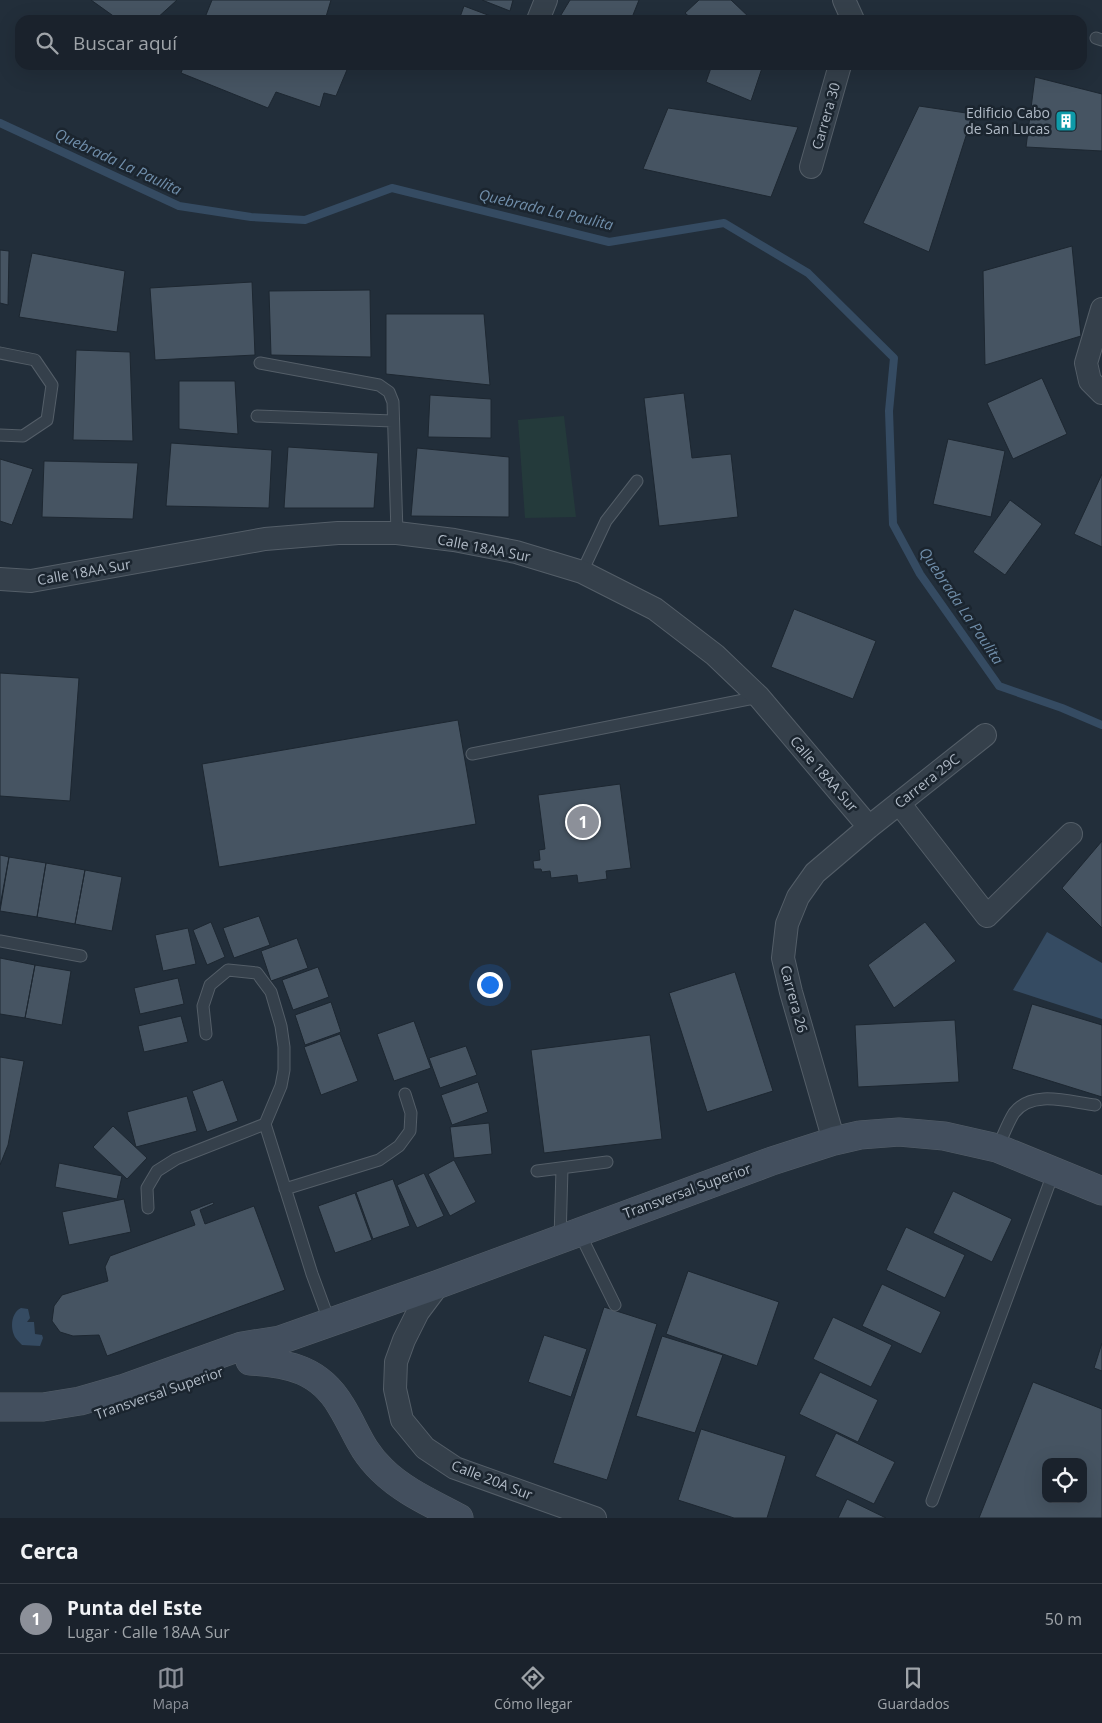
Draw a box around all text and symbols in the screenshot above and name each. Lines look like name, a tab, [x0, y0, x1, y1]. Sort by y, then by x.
search box	[15, 15, 1087, 70]
icon: search	[33, 29, 61, 57]
text: Buscar aquí	[73, 30, 177, 56]
street label: Carrera 30	[807, 80, 844, 152]
place label: Edificio Cabo de San Lucas	[965, 103, 1050, 138]
building icon: Edificio Cabo de San Lucas	[1054, 109, 1078, 133]
water label: Quebrada La Paulita	[52, 123, 185, 199]
water label: Quebrada La Paulita	[477, 184, 616, 234]
street label: Calle 18AA Sur	[436, 529, 533, 566]
water label: Quebrada La Paulita	[915, 543, 1009, 668]
street label: Calle 18AA Sur	[36, 554, 132, 589]
street label: Calle 18AA Sur	[786, 732, 863, 816]
street label: Carrera 29C	[890, 749, 963, 812]
pin: 1	[567, 803, 599, 841]
street label: Carrera 26	[776, 963, 813, 1035]
your location	[477, 972, 503, 998]
street label: Transversal Superior	[620, 1158, 754, 1223]
street label: Transversal Superior	[92, 1362, 226, 1423]
street label: Calle 20A Sur	[449, 1455, 536, 1504]
map controls	[1042, 1458, 1087, 1503]
button: locate	[1042, 1458, 1087, 1503]
text: Cerca	[20, 1537, 79, 1565]
text: Punta del Este	[67, 1595, 202, 1621]
text: 1	[31, 1608, 41, 1630]
text: 50 m	[1045, 1608, 1082, 1630]
text: Lugar · Calle 18AA Sur	[67, 1621, 230, 1643]
tab: Mapa	[152, 1664, 189, 1713]
tab: Cómo llegar	[494, 1664, 572, 1713]
tab: Guardados	[877, 1664, 950, 1713]

